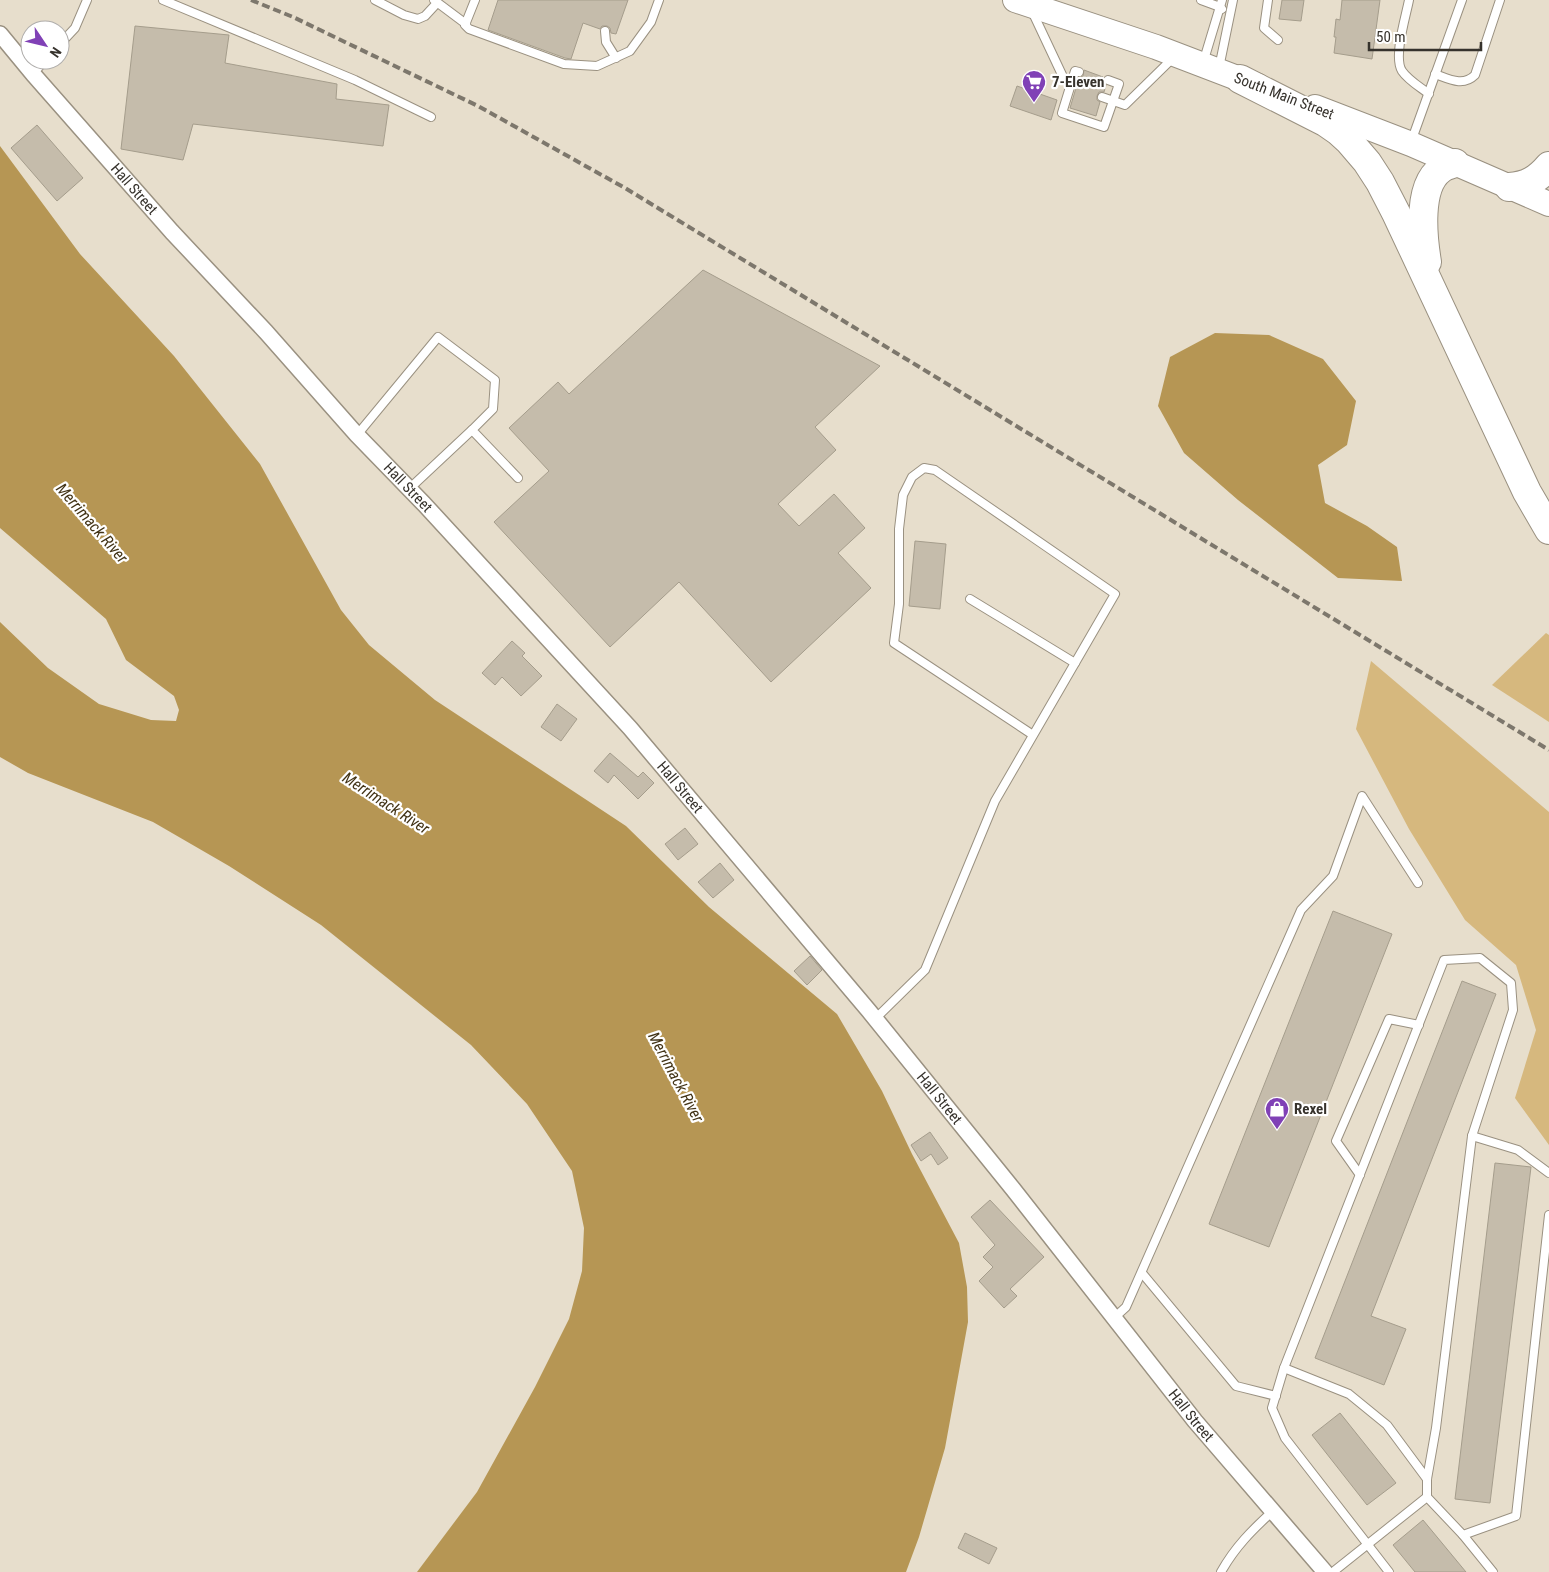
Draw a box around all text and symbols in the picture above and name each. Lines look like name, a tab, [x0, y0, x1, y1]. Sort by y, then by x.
north arrow	[20, 20, 70, 70]
scale bar	[1369, 20, 1482, 52]
text: 50 m	[1376, 28, 1406, 46]
text: N	[47, 44, 65, 61]
supermarket icon: 7-Eleven	[1021, 69, 1047, 103]
street label: South Main Street	[1232, 69, 1336, 123]
place label: 7-Eleven	[1052, 73, 1104, 91]
street label: Hall Street	[107, 160, 161, 218]
street label: Hall Street	[380, 459, 436, 516]
water label: Merrimack River	[52, 479, 133, 568]
street label: Hall Street	[653, 758, 707, 817]
water label: Merrimack River	[339, 768, 434, 839]
water label: Merrimack River	[644, 1029, 708, 1126]
street label: Hall Street	[913, 1068, 966, 1128]
shop icon: Rexel	[1264, 1096, 1290, 1130]
place label: Rexel	[1294, 1100, 1327, 1118]
street label: Hall Street	[1165, 1386, 1218, 1445]

